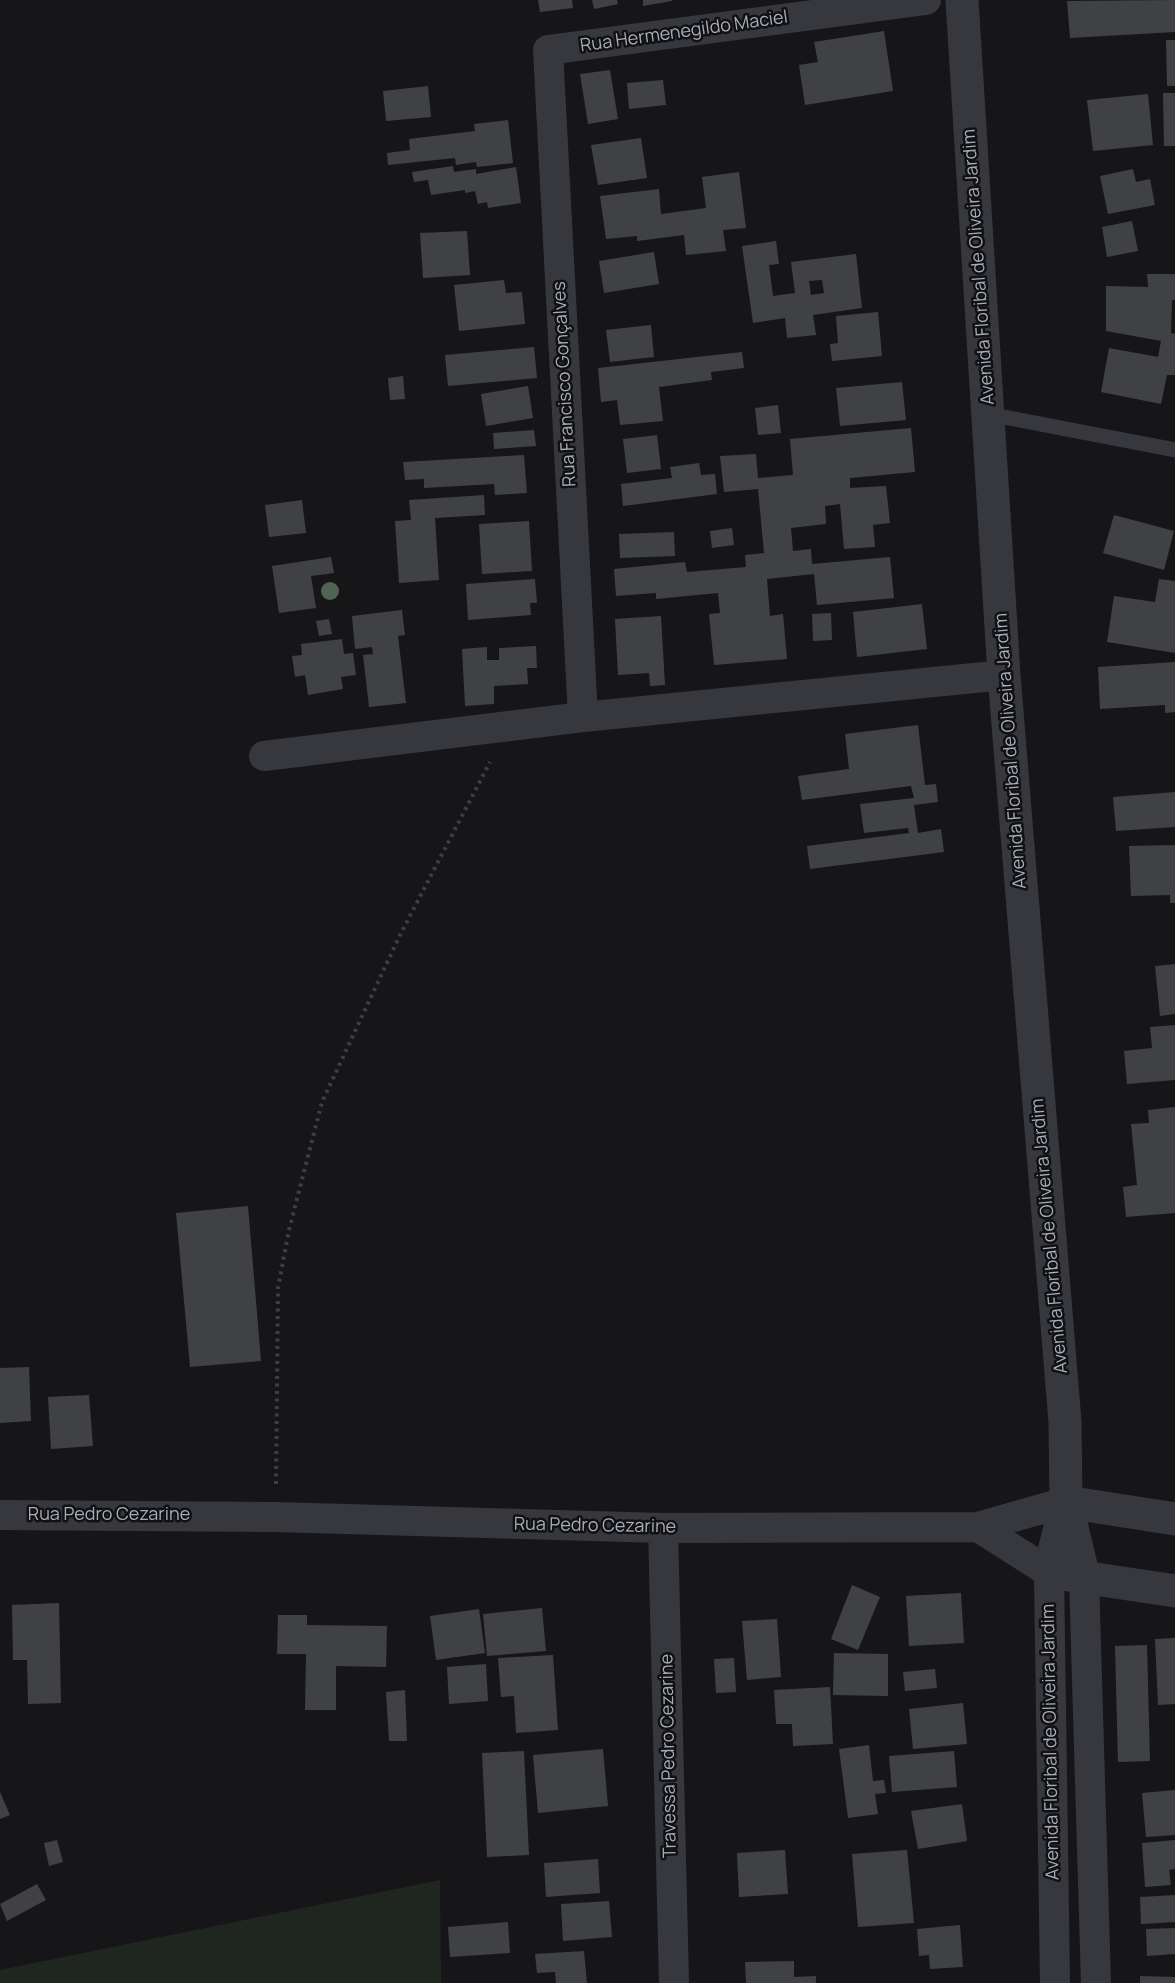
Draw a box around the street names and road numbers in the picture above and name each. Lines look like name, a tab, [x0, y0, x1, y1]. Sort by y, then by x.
street label: Rua Hermenegildo Maciel	[579, 7, 789, 57]
street label: Avenida Floribal de Oliveira Jardim	[959, 128, 999, 406]
street label: Rua Francisco Gonçalves	[549, 281, 581, 487]
street label: Avenida Floribal de Oliveira Jardim	[991, 612, 1031, 890]
street label: Avenida Floribal de Oliveira Jardim	[1027, 1097, 1073, 1375]
street label: Rua Pedro Cezarine	[28, 1504, 190, 1526]
street label: Rua Pedro Cezarine	[514, 1514, 676, 1538]
street label: Avenida Floribal de Oliveira Jardim	[1038, 1604, 1064, 1880]
street label: Travessa Pedro Cezarine	[656, 1654, 682, 1858]

